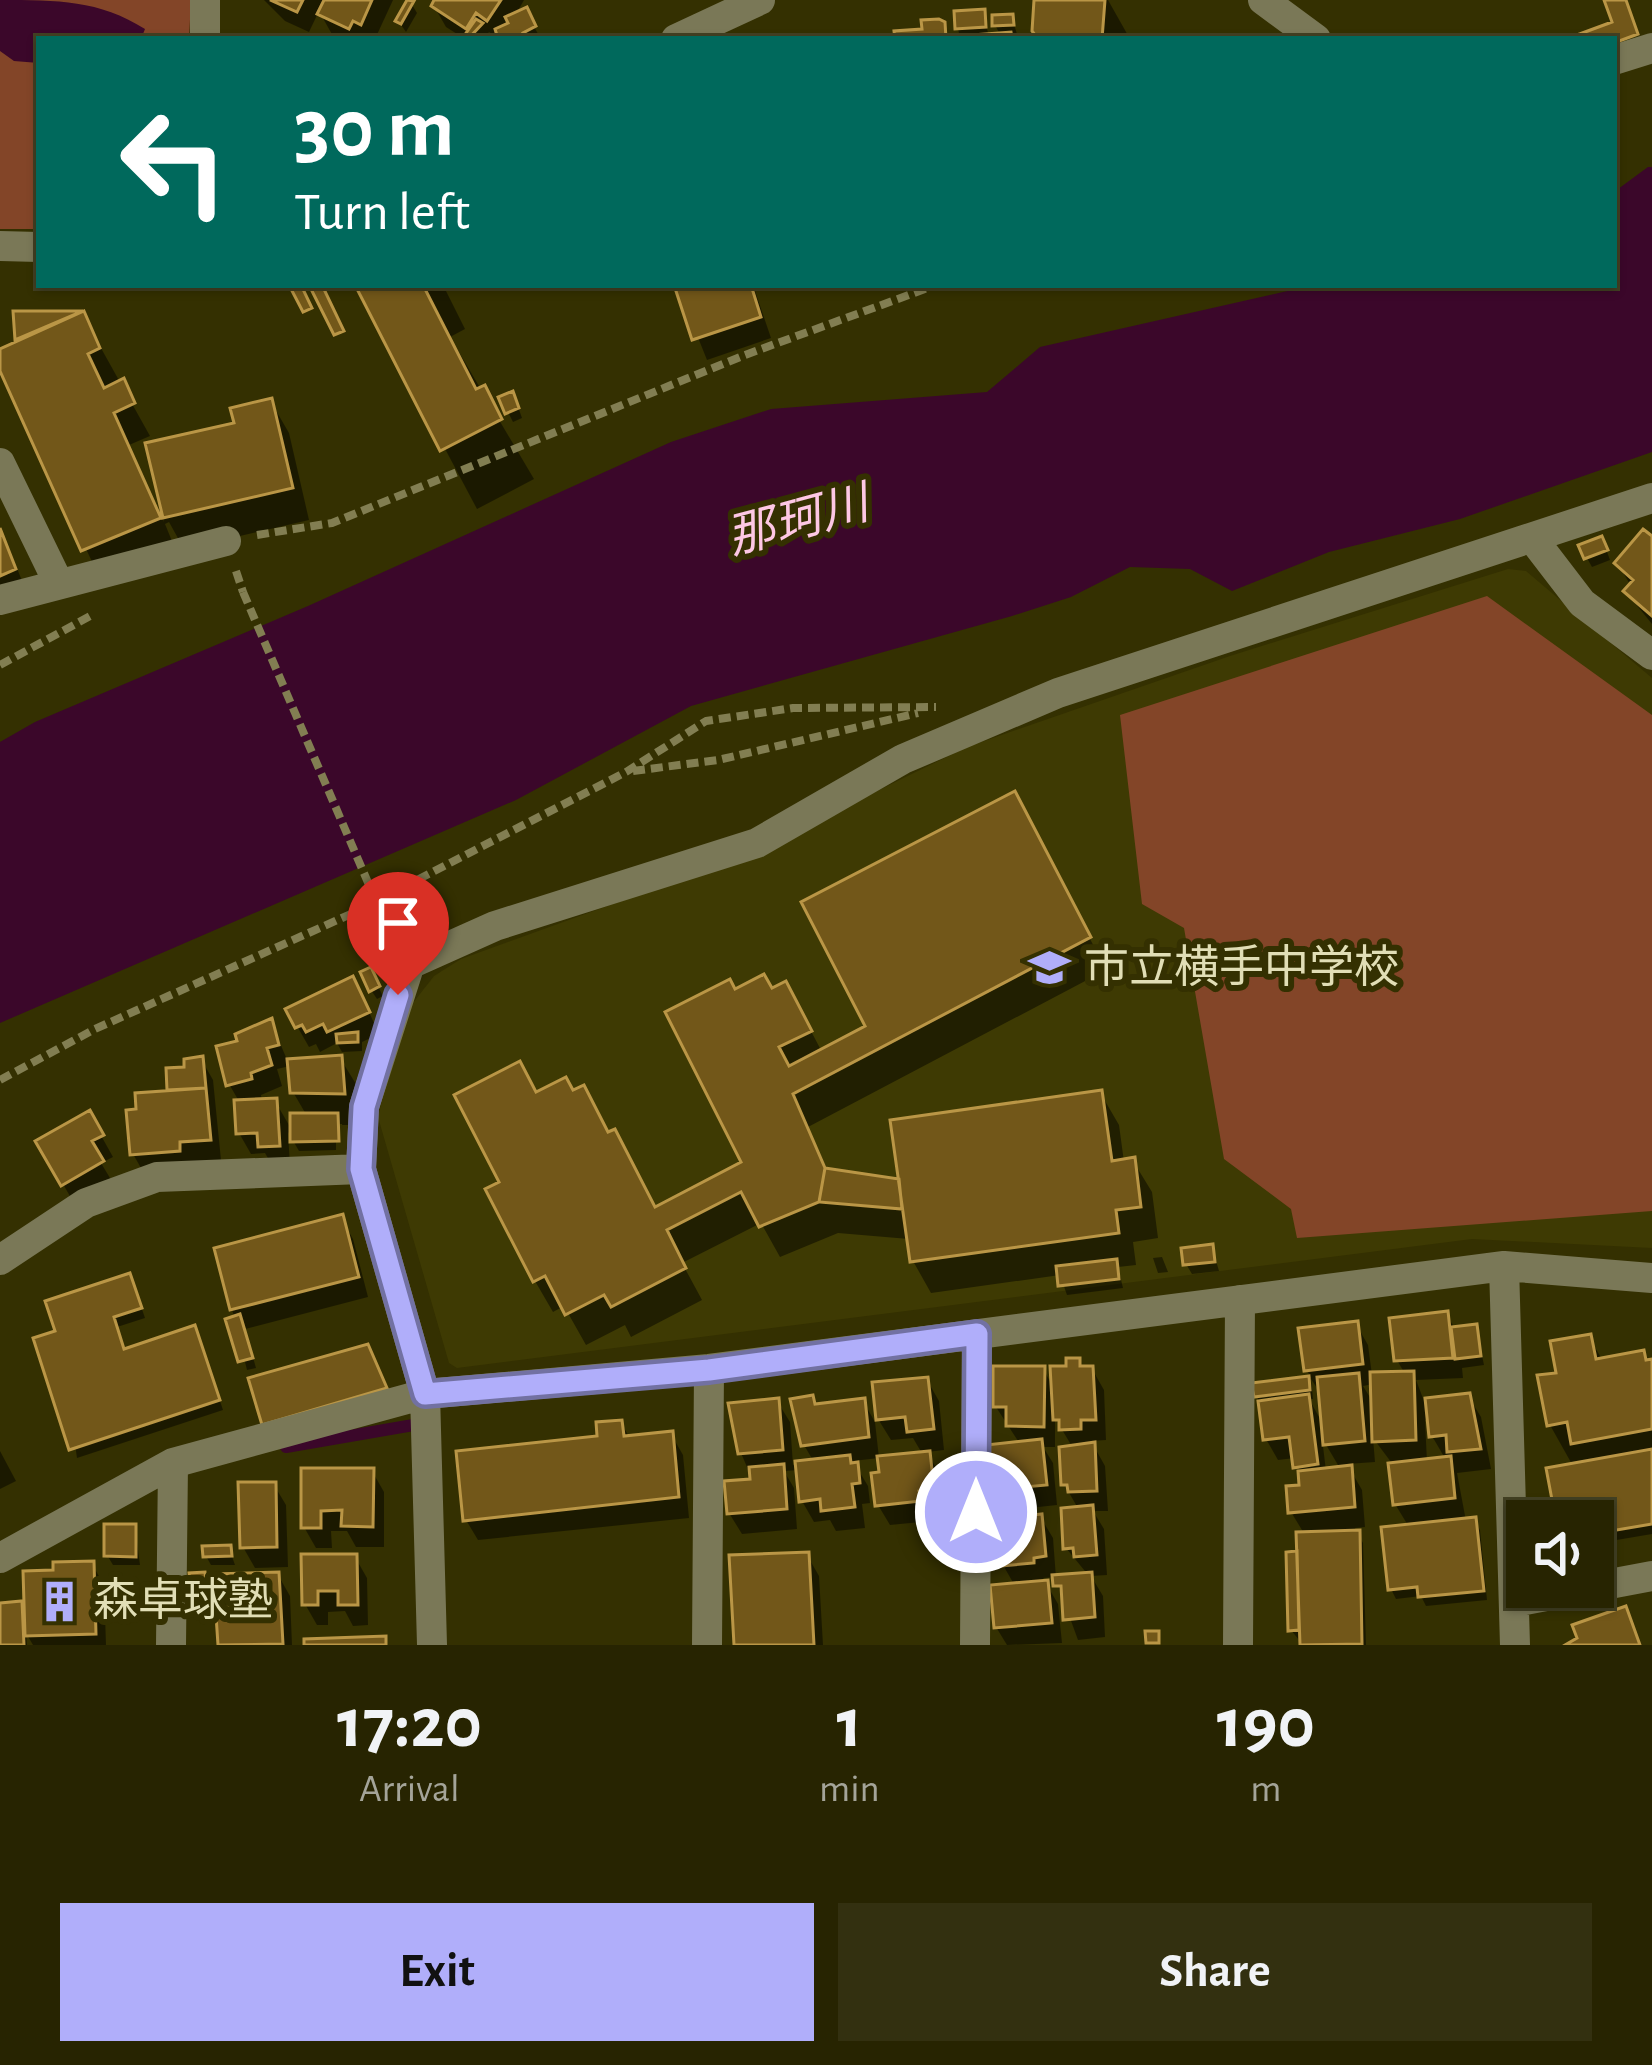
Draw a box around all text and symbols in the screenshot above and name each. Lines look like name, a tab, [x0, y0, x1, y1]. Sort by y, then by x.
icon: left	[96, 84, 252, 240]
text: 30 m	[294, 88, 454, 172]
text: Turn left	[294, 186, 470, 240]
water label: 那珂川	[722, 479, 879, 564]
pin	[347, 872, 449, 995]
icon: arrive	[365, 890, 431, 956]
place label: 市立横手中学校	[1084, 943, 1399, 991]
school or university icon: 市立横手中学校	[1027, 945, 1073, 991]
position arrow	[913, 1449, 1039, 1575]
map controls	[1506, 1500, 1614, 1608]
button: sound	[1506, 1500, 1614, 1608]
place label: 森卓球塾	[93, 1576, 273, 1624]
building icon: 森卓球塾	[36, 1578, 82, 1624]
text: 17:20	[337, 1688, 482, 1760]
text: 1	[836, 1688, 862, 1760]
text: 190	[1217, 1688, 1315, 1760]
text: Arrival	[359, 1770, 460, 1809]
text: min	[819, 1770, 880, 1809]
text: m	[1250, 1770, 1281, 1809]
button: Exit	[60, 1903, 814, 2041]
button: Share	[838, 1903, 1592, 2041]

